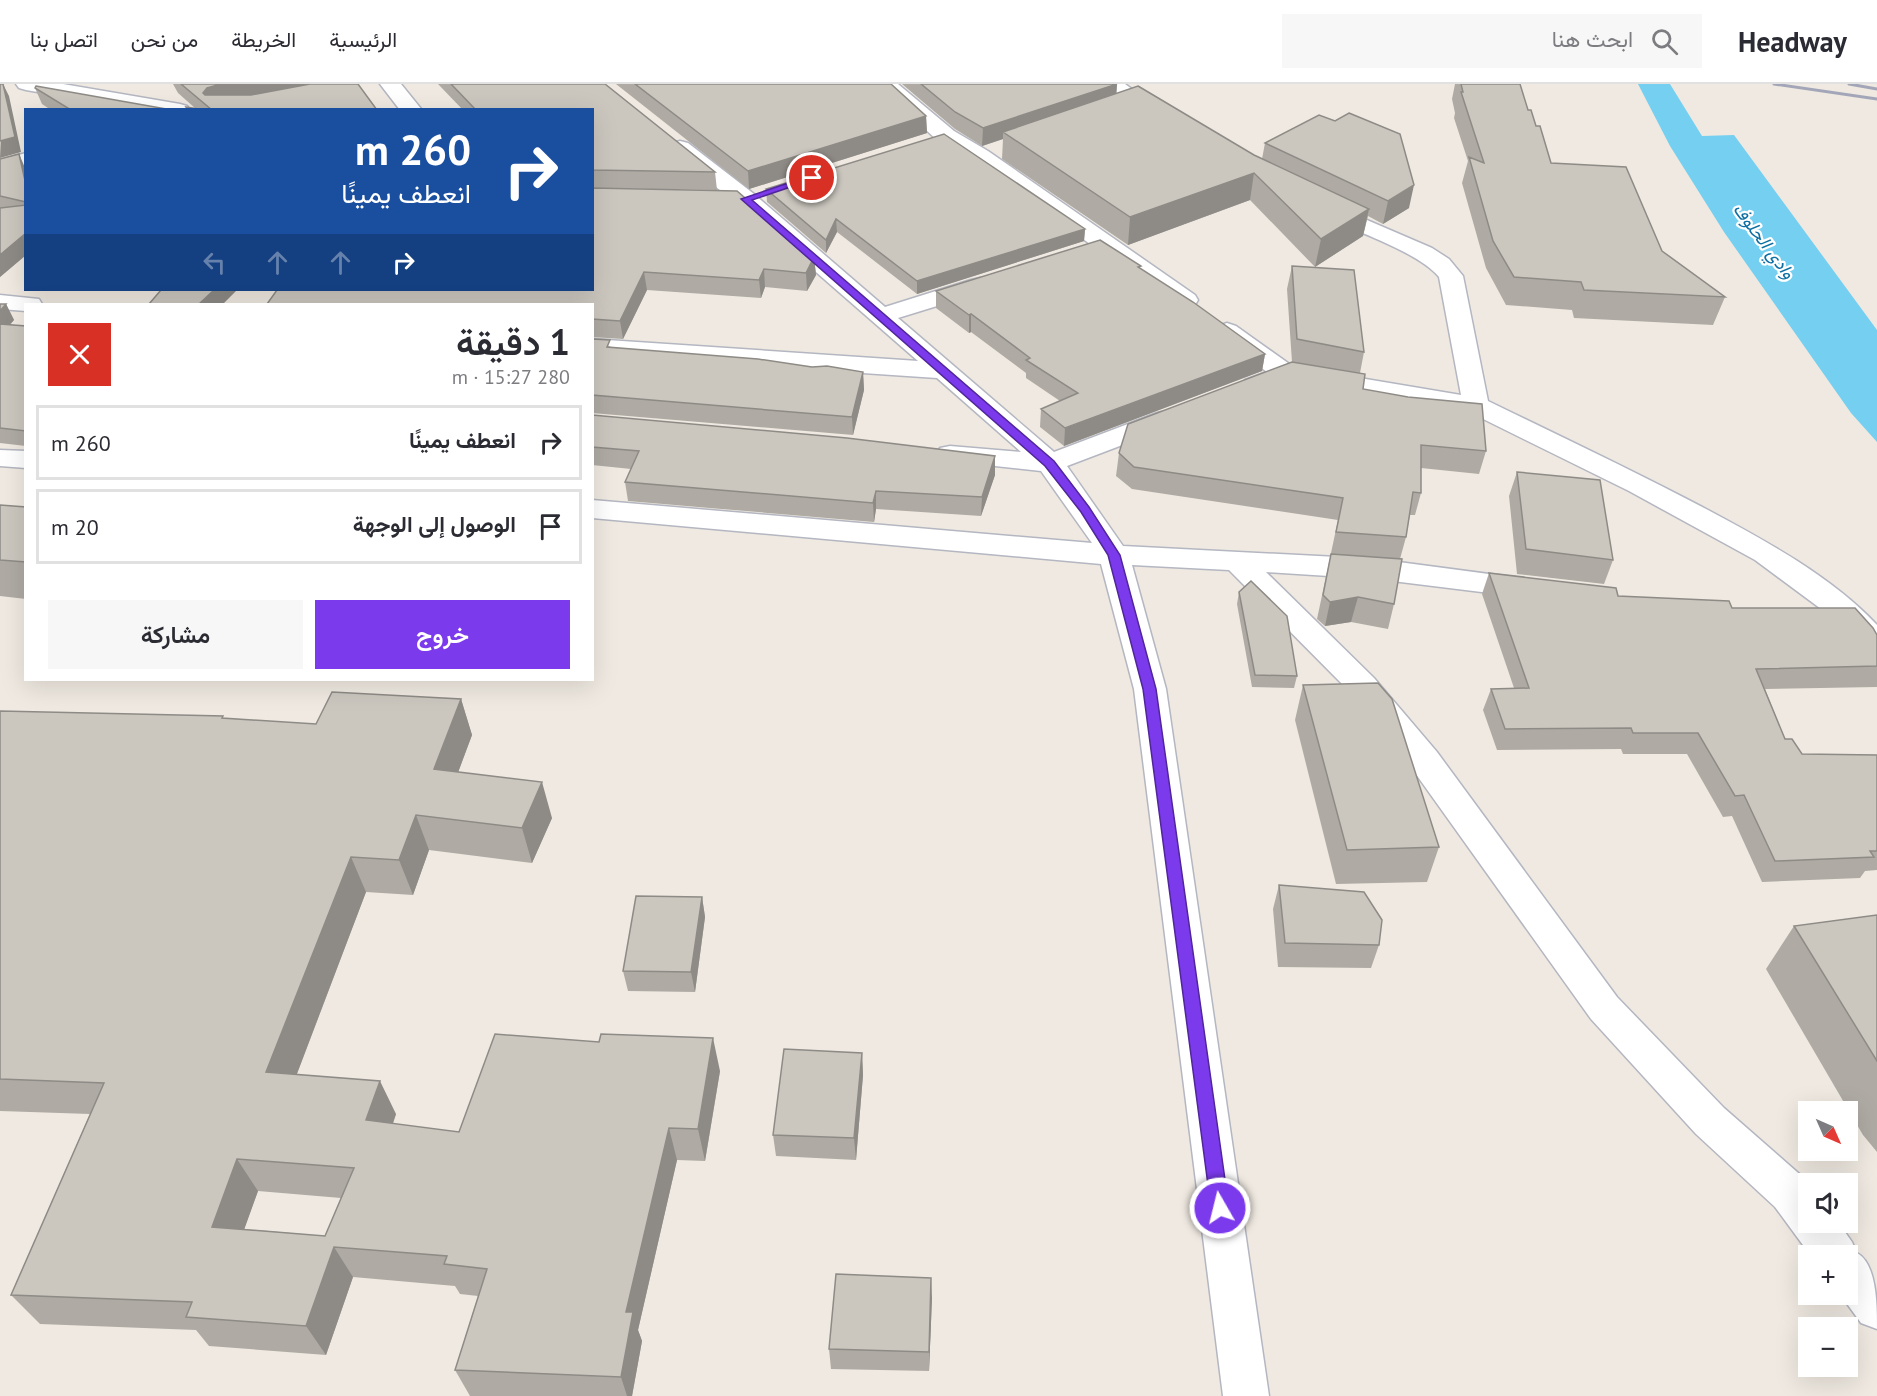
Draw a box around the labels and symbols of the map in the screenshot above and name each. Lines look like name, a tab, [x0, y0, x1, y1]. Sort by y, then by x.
pin	[786, 152, 837, 203]
water label: وادي الحلوف	[1725, 198, 1800, 286]
north arrow	[1798, 1101, 1858, 1161]
position arrow	[1188, 1176, 1252, 1240]

